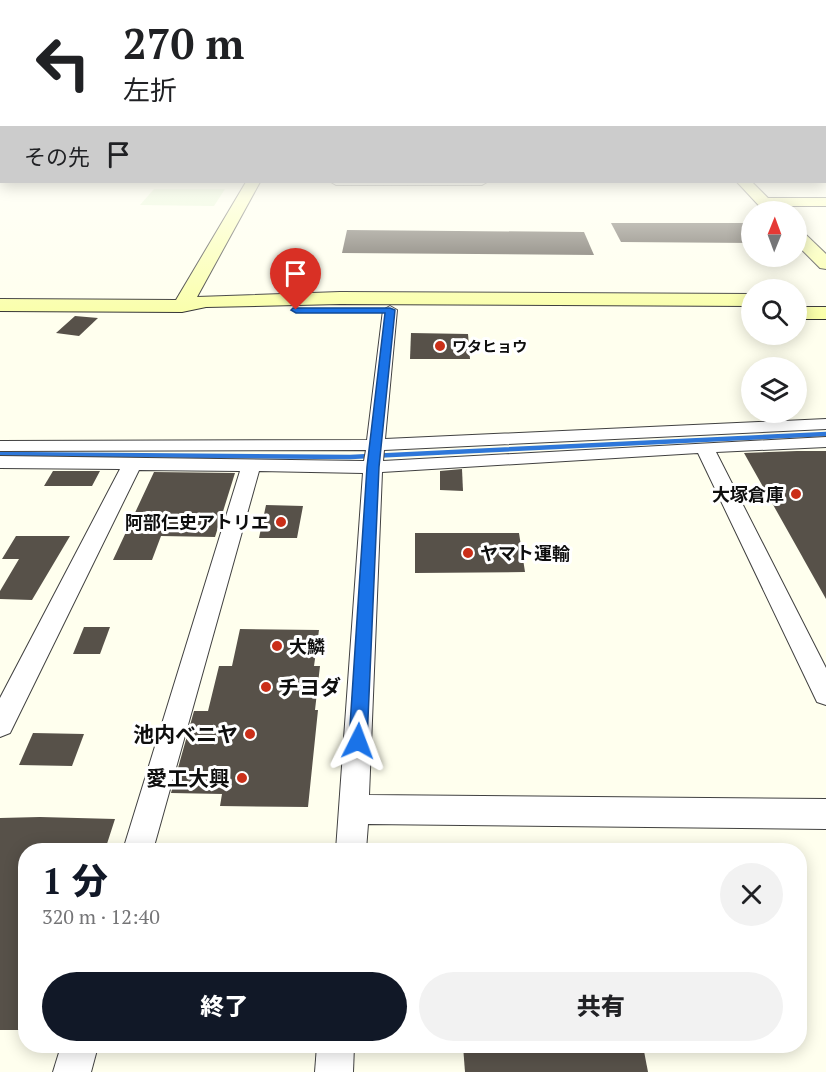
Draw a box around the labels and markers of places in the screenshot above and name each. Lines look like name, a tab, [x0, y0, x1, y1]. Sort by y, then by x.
pin	[270, 248, 321, 310]
place label: ワタヒョウ	[452, 336, 527, 356]
marker: ワタヒョウ	[433, 339, 447, 353]
place label: 大塚倉庫	[712, 482, 784, 506]
marker: 大塚倉庫	[789, 487, 803, 501]
place label: 阿部仁史アトリエ	[125, 510, 269, 534]
marker: 阿部仁史アトリエ	[274, 515, 288, 529]
place label: ヤマト運輸	[480, 541, 570, 565]
marker: ヤマト運輸	[461, 546, 475, 560]
place label: 大鱗	[289, 634, 325, 658]
marker: 大鱗	[270, 639, 284, 653]
place label: チヨダ	[278, 673, 341, 701]
marker: チヨダ	[259, 680, 273, 694]
place label: 池内ベニヤ	[133, 720, 238, 748]
marker: 池内ベニヤ	[243, 727, 257, 741]
place label: 愛工大興	[146, 764, 230, 792]
marker: 愛工大興	[235, 771, 249, 785]

